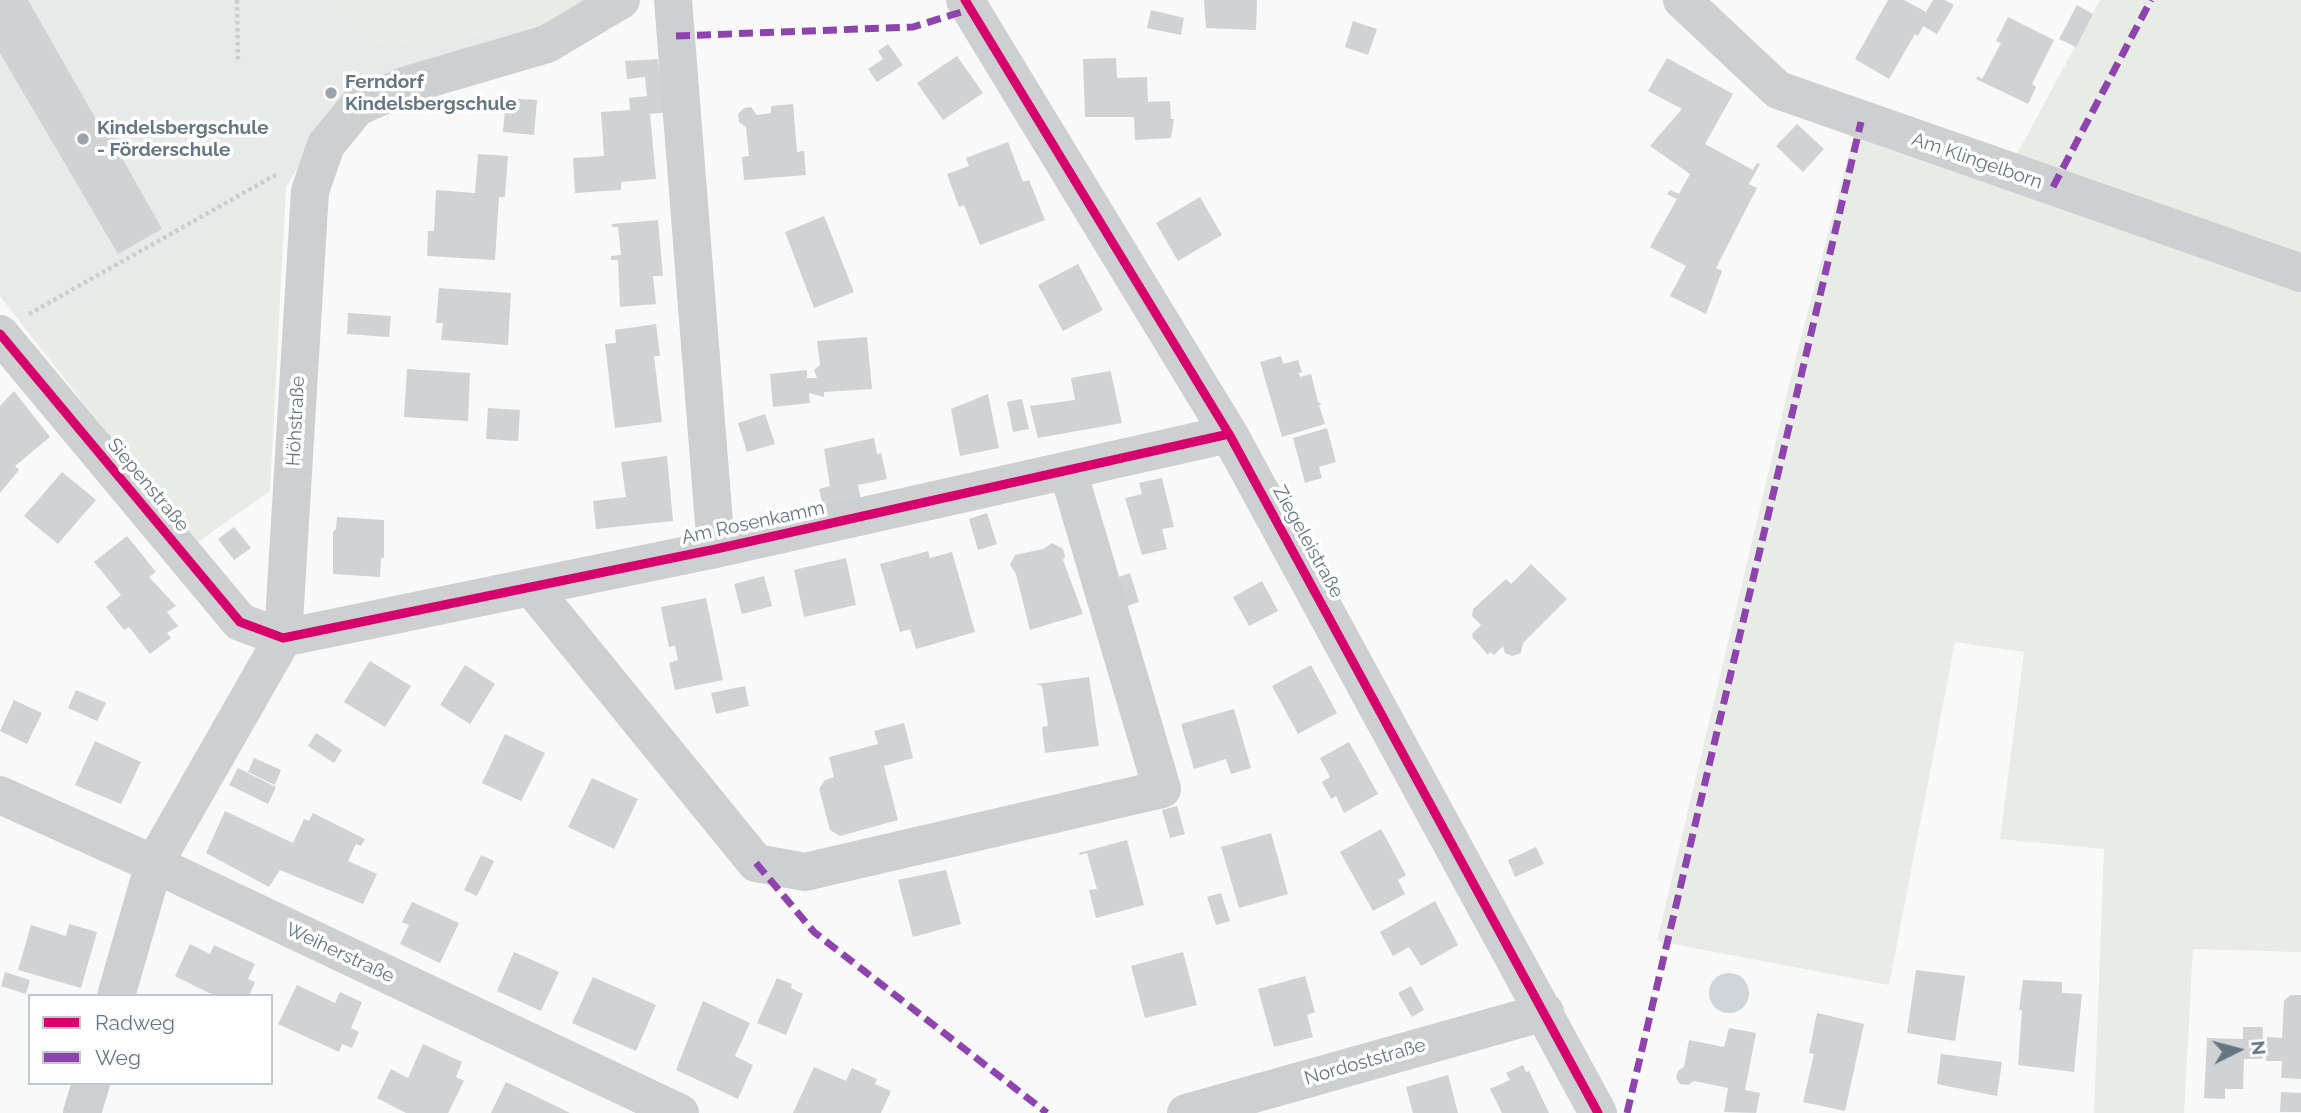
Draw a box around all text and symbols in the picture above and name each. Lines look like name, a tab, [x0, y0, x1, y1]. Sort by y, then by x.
place label: Ferndorf Kindelsbergschule	[345, 71, 517, 115]
marker: Ferndorf Kindelsbergschule	[323, 85, 339, 101]
place label: Kindelsbergschule - Förderschule	[97, 117, 269, 161]
street label: Am Klingelborn	[1909, 128, 2045, 194]
marker: Kindelsbergschule - Förderschule	[75, 131, 91, 147]
street label: Höhstraße	[282, 375, 310, 467]
street label: Siepenstraße	[102, 434, 194, 536]
street label: Ziegeleistraße	[1268, 482, 1348, 602]
street label: Am Rosenkamm	[680, 497, 826, 549]
street label: Weiherstraße	[282, 918, 398, 988]
legend	[28, 994, 273, 1085]
text: Radweg	[95, 1010, 175, 1035]
north arrow	[2203, 1015, 2273, 1085]
street label: Nordoststraße	[1302, 1034, 1428, 1090]
text: N	[2247, 1039, 2271, 1056]
text: Weg	[95, 1045, 141, 1070]

